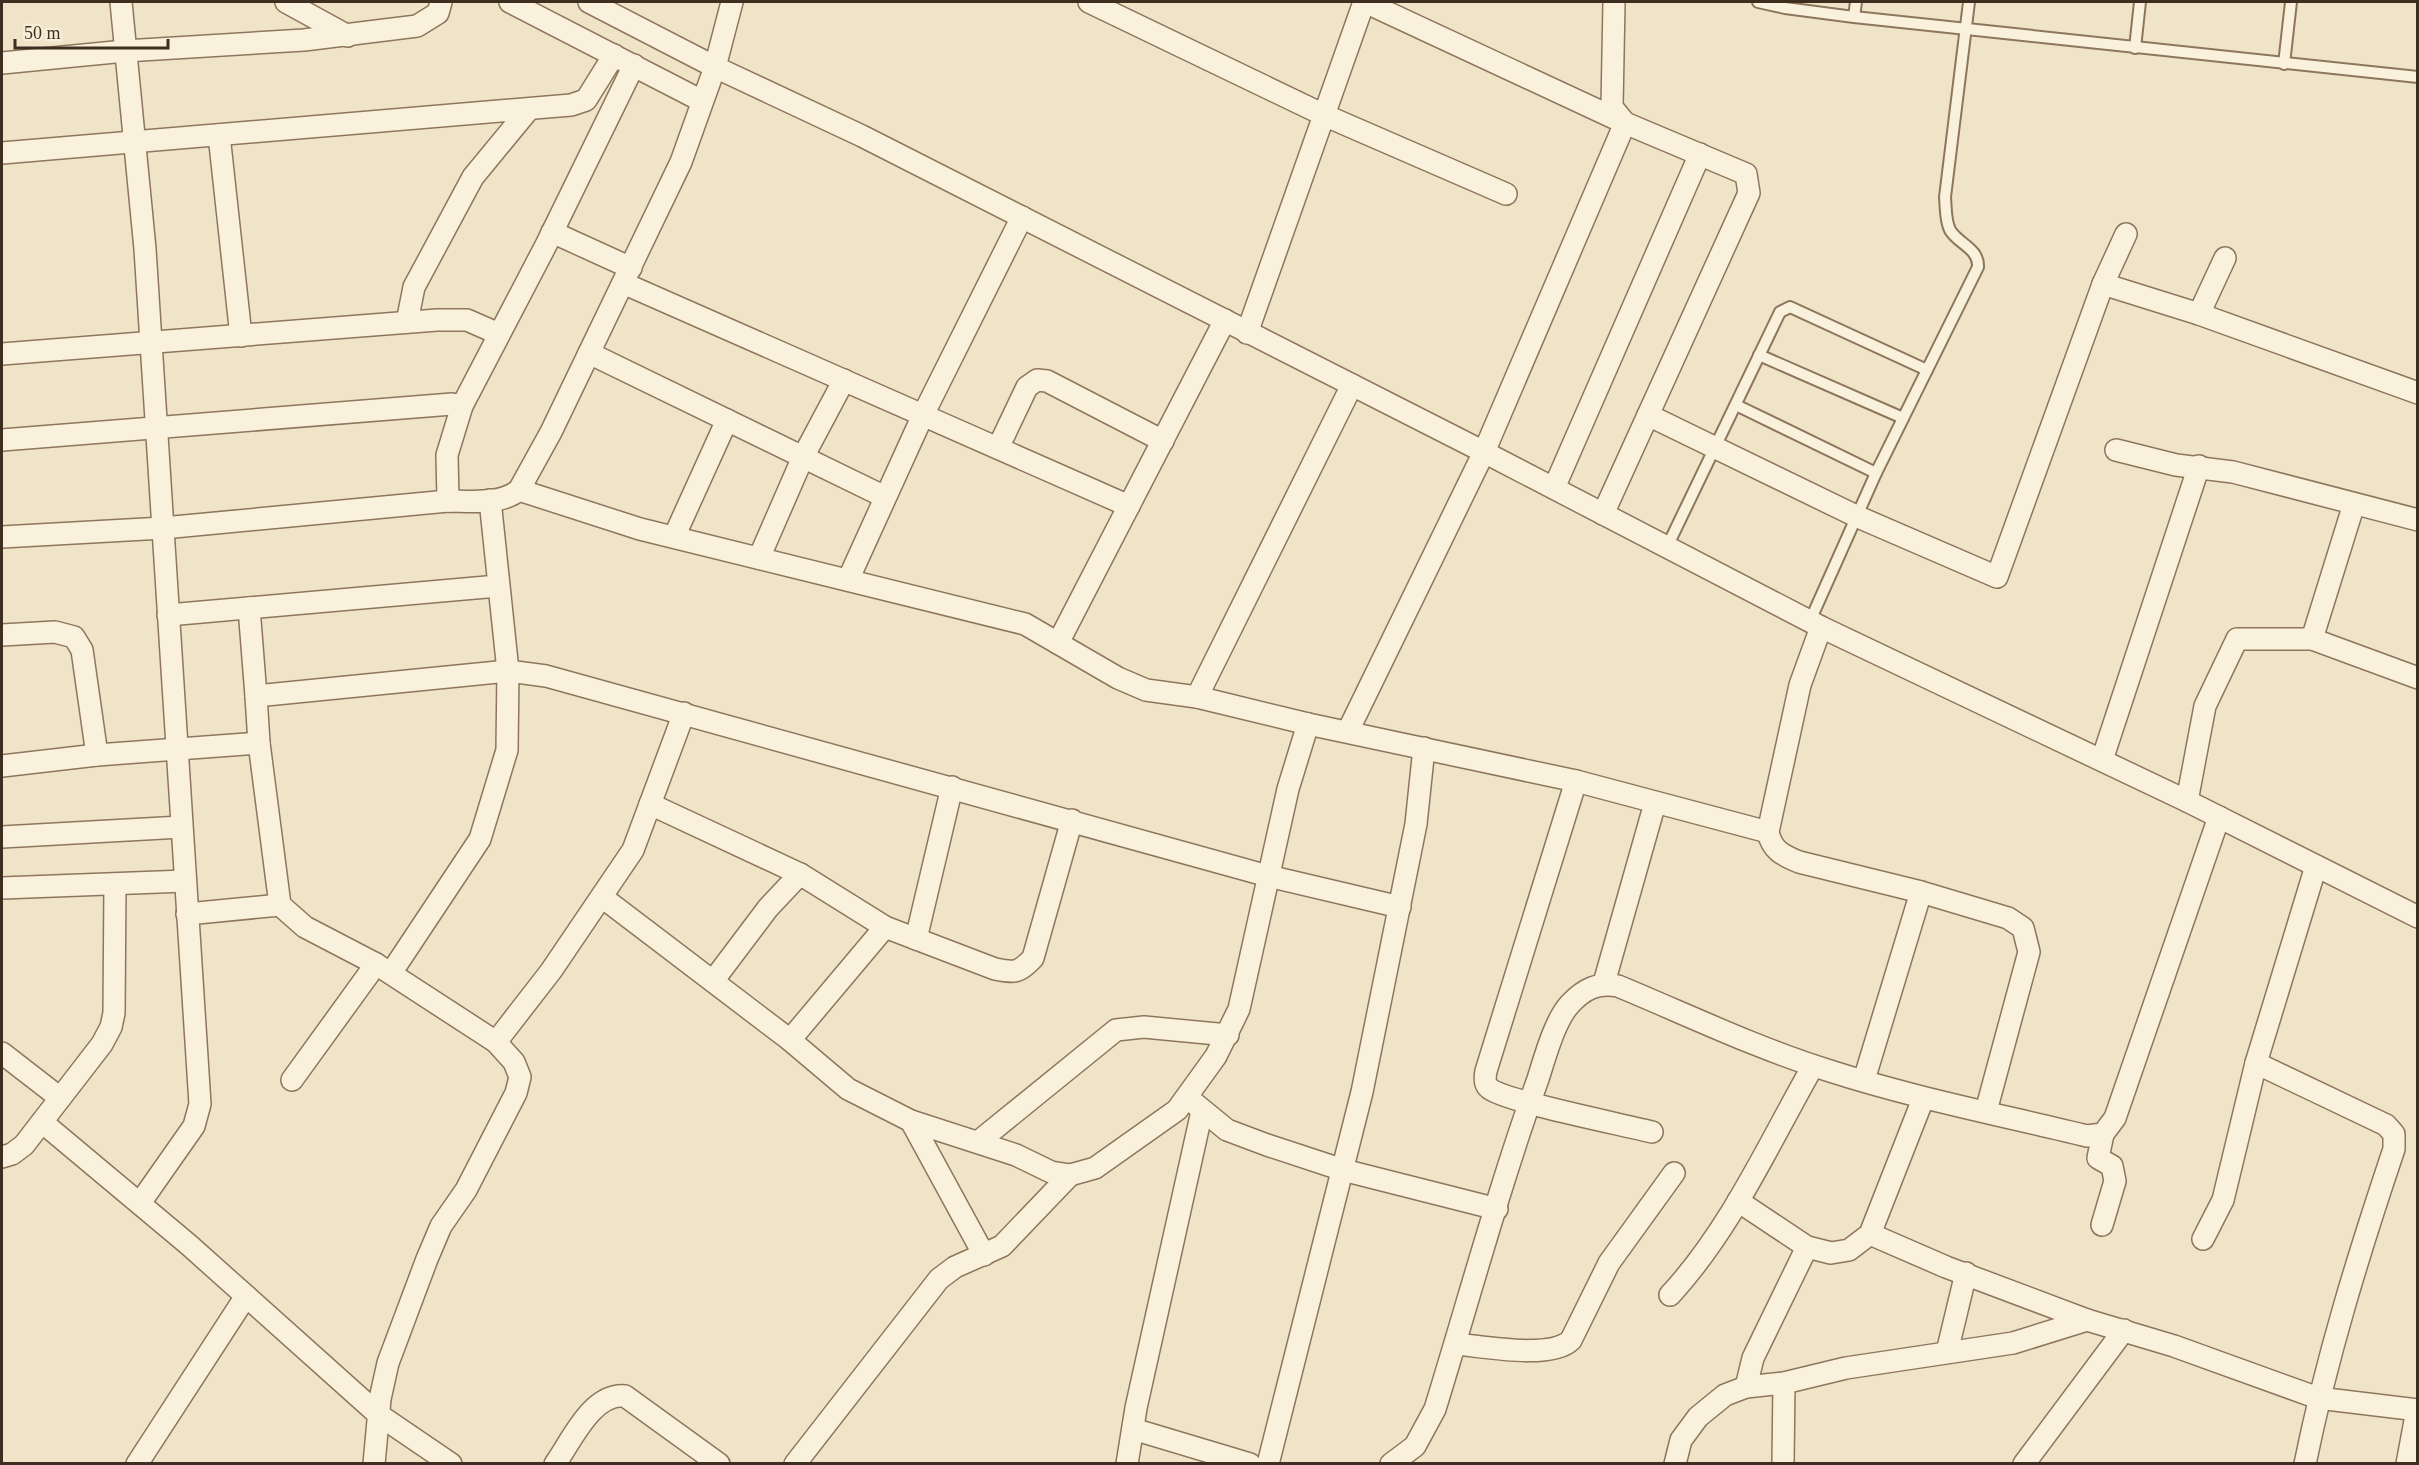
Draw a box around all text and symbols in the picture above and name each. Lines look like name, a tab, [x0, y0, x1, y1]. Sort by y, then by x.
scale bar	[15, 12, 168, 50]
text: 50 m	[24, 23, 61, 43]

